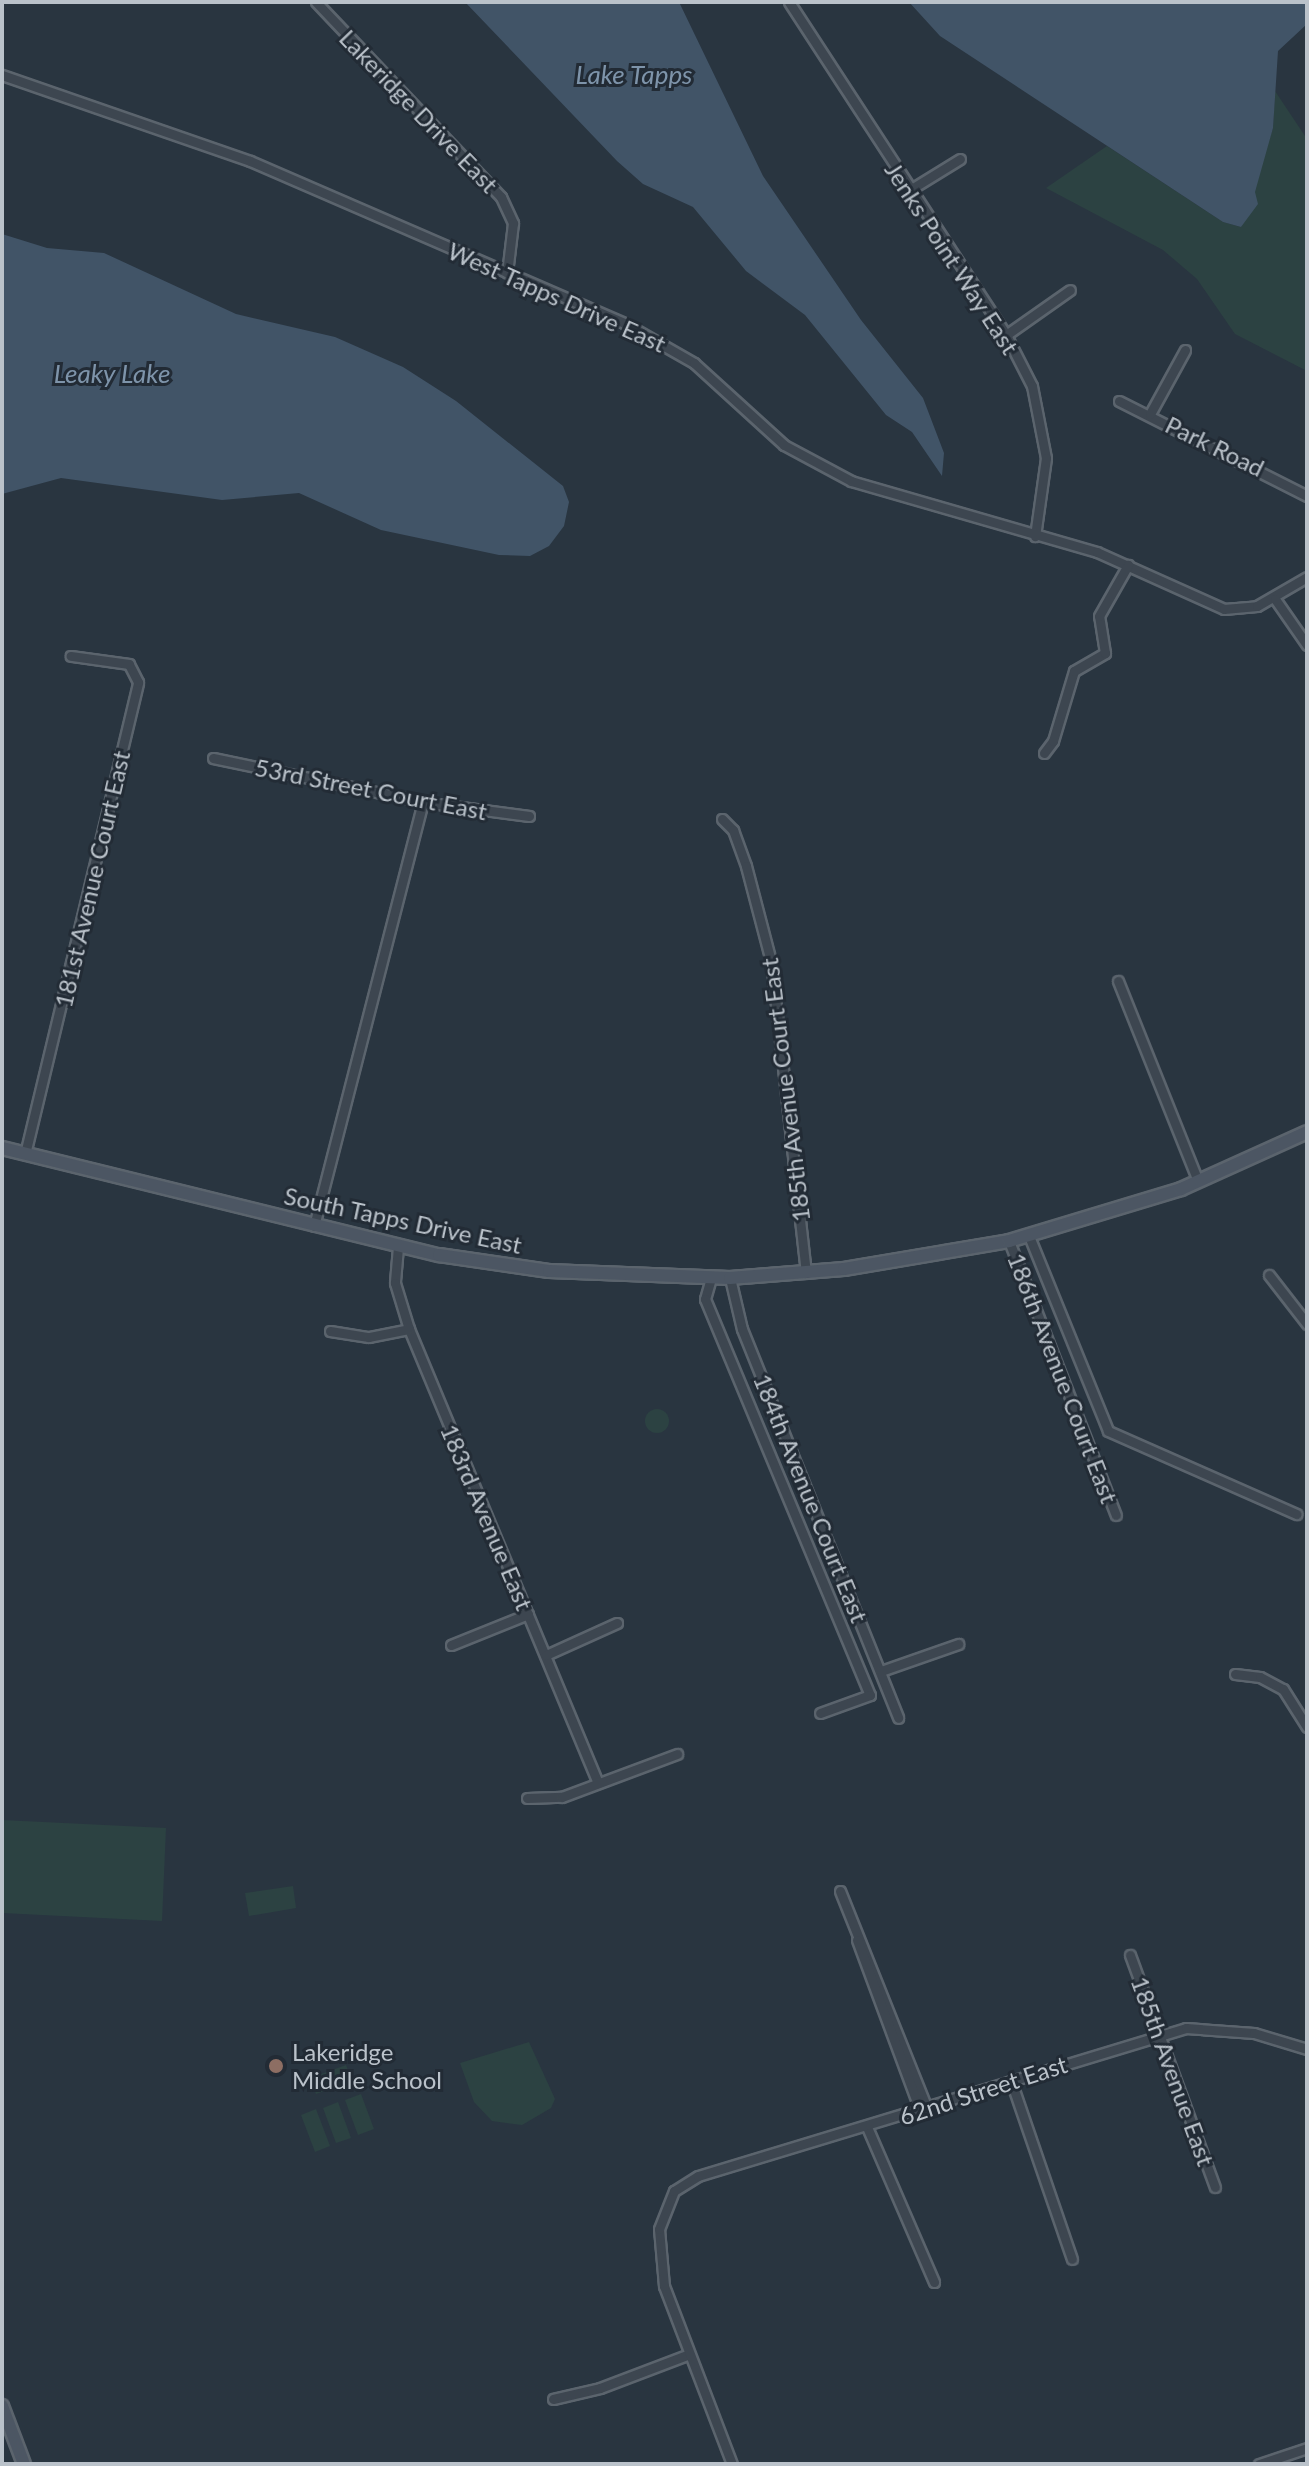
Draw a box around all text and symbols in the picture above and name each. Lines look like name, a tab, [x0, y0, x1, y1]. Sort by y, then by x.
street label: Lakeridge Drive East	[334, 23, 504, 199]
water label: Lake Tapps	[575, 59, 693, 91]
street label: Jenks Point Way East	[879, 156, 1025, 360]
street label: West Tapps Drive East	[443, 236, 671, 358]
water label: Leaky Lake	[53, 358, 171, 390]
street label: Park Road	[1161, 410, 1269, 482]
street label: 181st Avenue Court East	[48, 747, 136, 1011]
street label: 53rd Street Court East	[252, 752, 490, 826]
street label: 185th Avenue Court East	[754, 956, 816, 1224]
street label: South Tapps Drive East	[281, 1181, 525, 1259]
street label: 186th Avenue Court East	[1002, 1248, 1124, 1508]
street label: 184th Avenue Court East	[748, 1369, 874, 1627]
street label: 183rd Avenue East	[435, 1419, 539, 1615]
street label: 185th Avenue East	[1125, 1972, 1221, 2170]
place label: Lakeridge Middle School	[292, 2038, 442, 2094]
street label: 62nd Street East	[895, 2049, 1071, 2131]
marker: Lakeridge Middle School	[267, 2057, 285, 2075]

